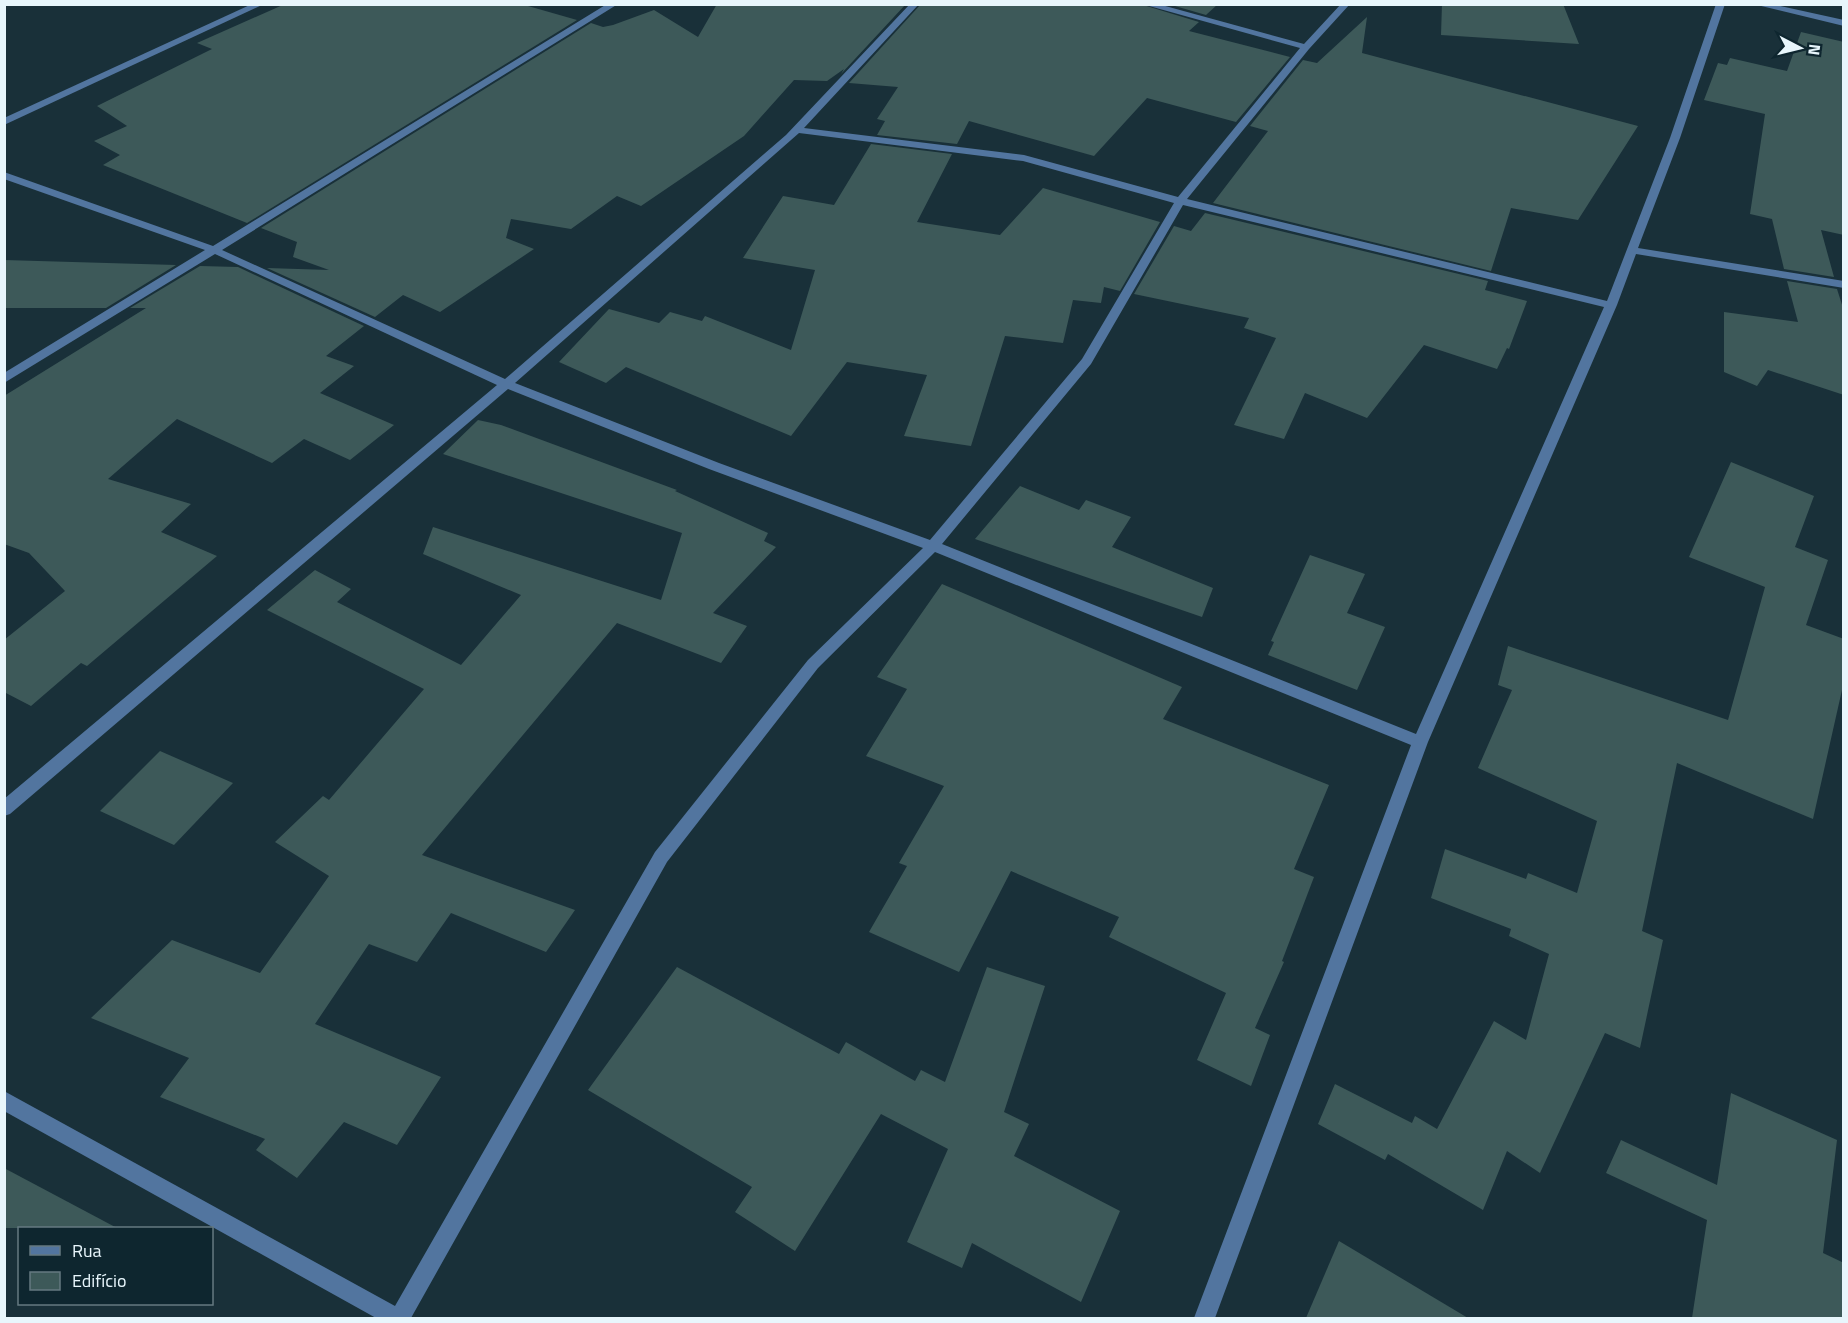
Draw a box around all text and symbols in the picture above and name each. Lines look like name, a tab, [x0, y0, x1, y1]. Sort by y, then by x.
north arrow	[1770, 18, 1830, 78]
text: N	[1802, 43, 1827, 57]
legend	[18, 1227, 213, 1305]
text: Rua	[72, 1237, 102, 1264]
text: Edifício	[72, 1267, 126, 1294]

